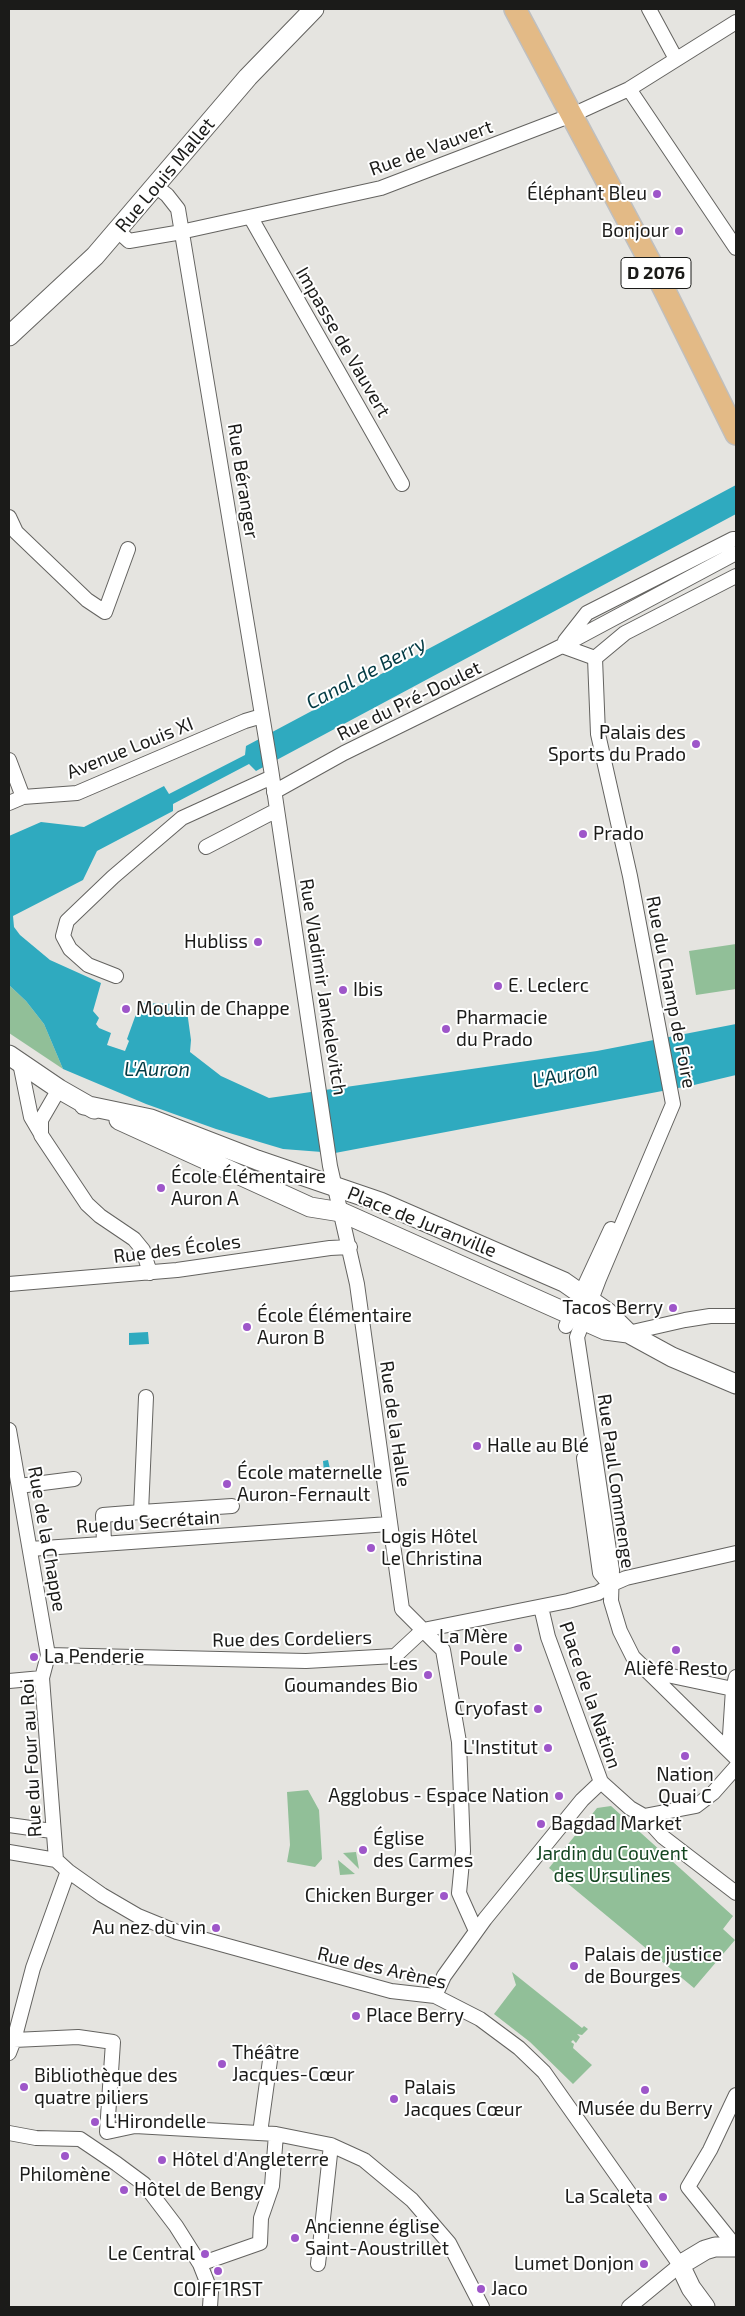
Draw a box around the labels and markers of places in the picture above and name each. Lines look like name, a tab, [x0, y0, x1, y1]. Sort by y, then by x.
place label: Éléphant Bleu	[527, 183, 647, 205]
marker: Éléphant Bleu	[651, 188, 663, 200]
place label: Bonjour	[601, 220, 669, 242]
marker: Bonjour	[673, 225, 685, 237]
place label: Palais des Sports du Prado	[548, 722, 686, 766]
marker: Palais des Sports du Prado	[690, 738, 702, 750]
place label: Prado	[593, 823, 644, 845]
marker: Prado	[577, 828, 589, 840]
place label: Hubliss	[184, 931, 248, 953]
marker: Hubliss	[252, 936, 264, 948]
place label: E. Leclerc	[508, 975, 589, 997]
place label: Ibis	[353, 979, 383, 1001]
marker: E. Leclerc	[492, 980, 504, 992]
marker: Ibis	[337, 984, 349, 996]
place label: Moulin de Chappe	[136, 998, 290, 1020]
marker: Moulin de Chappe	[120, 1003, 132, 1015]
place label: Pharmacie du Prado	[456, 1007, 548, 1051]
marker: Pharmacie du Prado	[440, 1023, 452, 1035]
place label: École Élémentaire Auron A	[171, 1166, 326, 1210]
marker: École Élémentaire Auron A	[155, 1182, 167, 1194]
place label: Tacos Berry	[562, 1297, 663, 1319]
marker: Tacos Berry	[667, 1302, 679, 1314]
place label: École Élémentaire Auron B	[257, 1305, 412, 1349]
marker: École Élémentaire Auron B	[241, 1321, 253, 1333]
place label: Halle au Blé	[487, 1435, 589, 1457]
marker: Halle au Blé	[471, 1440, 483, 1452]
place label: École maternelle Auron-Fernault	[237, 1462, 383, 1506]
marker: École maternelle Auron-Fernault	[221, 1478, 233, 1490]
place label: Logis Hôtel Le Christina	[381, 1526, 482, 1570]
marker: Logis Hôtel Le Christina	[365, 1542, 377, 1554]
place label: La Mère Poule	[439, 1626, 508, 1670]
marker: La Mère Poule	[512, 1642, 524, 1654]
marker: Alièfê Resto	[670, 1644, 682, 1656]
place label: La Penderie	[44, 1646, 144, 1668]
marker: La Penderie	[28, 1651, 40, 1663]
place label: Les Goumandes Bio	[284, 1653, 418, 1697]
place label: Alièfê Resto	[624, 1658, 728, 1680]
marker: Les Goumandes Bio	[422, 1669, 434, 1681]
place label: Cryofast	[454, 1698, 528, 1720]
marker: Cryofast	[532, 1703, 544, 1715]
place label: L'Institut	[463, 1737, 538, 1759]
marker: L'Institut	[542, 1742, 554, 1754]
marker: Nation Quai C	[679, 1750, 691, 1762]
place label: Nation Quai C	[656, 1764, 714, 1808]
place label: Agglobus - Espace Nation	[328, 1785, 549, 1807]
marker: Agglobus - Espace Nation	[553, 1790, 565, 1802]
place label: Bagdad Market	[551, 1813, 682, 1835]
marker: Bagdad Market	[535, 1818, 547, 1830]
place label: Église des Carmes	[373, 1828, 473, 1872]
marker: Église des Carmes	[357, 1844, 369, 1856]
place label: Chicken Burger	[305, 1885, 434, 1907]
marker: Chicken Burger	[438, 1890, 450, 1902]
place label: Au nez du vin	[92, 1917, 206, 1939]
marker: Au nez du vin	[210, 1922, 222, 1934]
place label: Palais de justice de Bourges	[584, 1944, 722, 1988]
marker: Palais de justice de Bourges	[568, 1960, 580, 1972]
place label: Place Berry	[366, 2005, 464, 2027]
marker: Place Berry	[350, 2010, 362, 2022]
place label: Théâtre Jacques-Cœur	[232, 2042, 355, 2086]
marker: Théâtre Jacques-Cœur	[216, 2058, 228, 2070]
place label: Bibliothèque des quatre piliers	[34, 2065, 178, 2109]
place label: Palais Jacques Cœur	[404, 2077, 522, 2121]
marker: Bibliothèque des quatre piliers	[18, 2081, 30, 2093]
marker: Musée du Berry	[639, 2084, 651, 2096]
marker: Palais Jacques Cœur	[388, 2093, 400, 2105]
place label: Musée du Berry	[577, 2098, 713, 2120]
place label: L'Hirondelle	[105, 2111, 206, 2133]
marker: L'Hirondelle	[89, 2116, 101, 2128]
place label: Hôtel d'Angleterre	[172, 2149, 329, 2171]
marker: Philomène	[59, 2150, 71, 2162]
marker: Hôtel d'Angleterre	[156, 2154, 168, 2166]
place label: Philomène	[19, 2164, 111, 2186]
place label: Hôtel de Bengy	[134, 2179, 264, 2201]
marker: Hôtel de Bengy	[118, 2184, 130, 2196]
place label: La Scaleta	[565, 2186, 653, 2208]
marker: La Scaleta	[657, 2191, 669, 2203]
place label: Ancienne église Saint-Aoustrillet	[305, 2216, 449, 2260]
marker: Ancienne église Saint-Aoustrillet	[289, 2232, 301, 2244]
place label: Le Central	[108, 2243, 195, 2265]
marker: Le Central	[199, 2248, 211, 2260]
place label: Lumet Donjon	[514, 2253, 634, 2275]
marker: Lumet Donjon	[638, 2258, 650, 2270]
marker: COIFF1RST	[212, 2265, 224, 2277]
place label: Jaco	[491, 2278, 528, 2300]
place label: COIFF1RST	[173, 2279, 263, 2301]
marker: Jaco	[475, 2283, 487, 2295]

